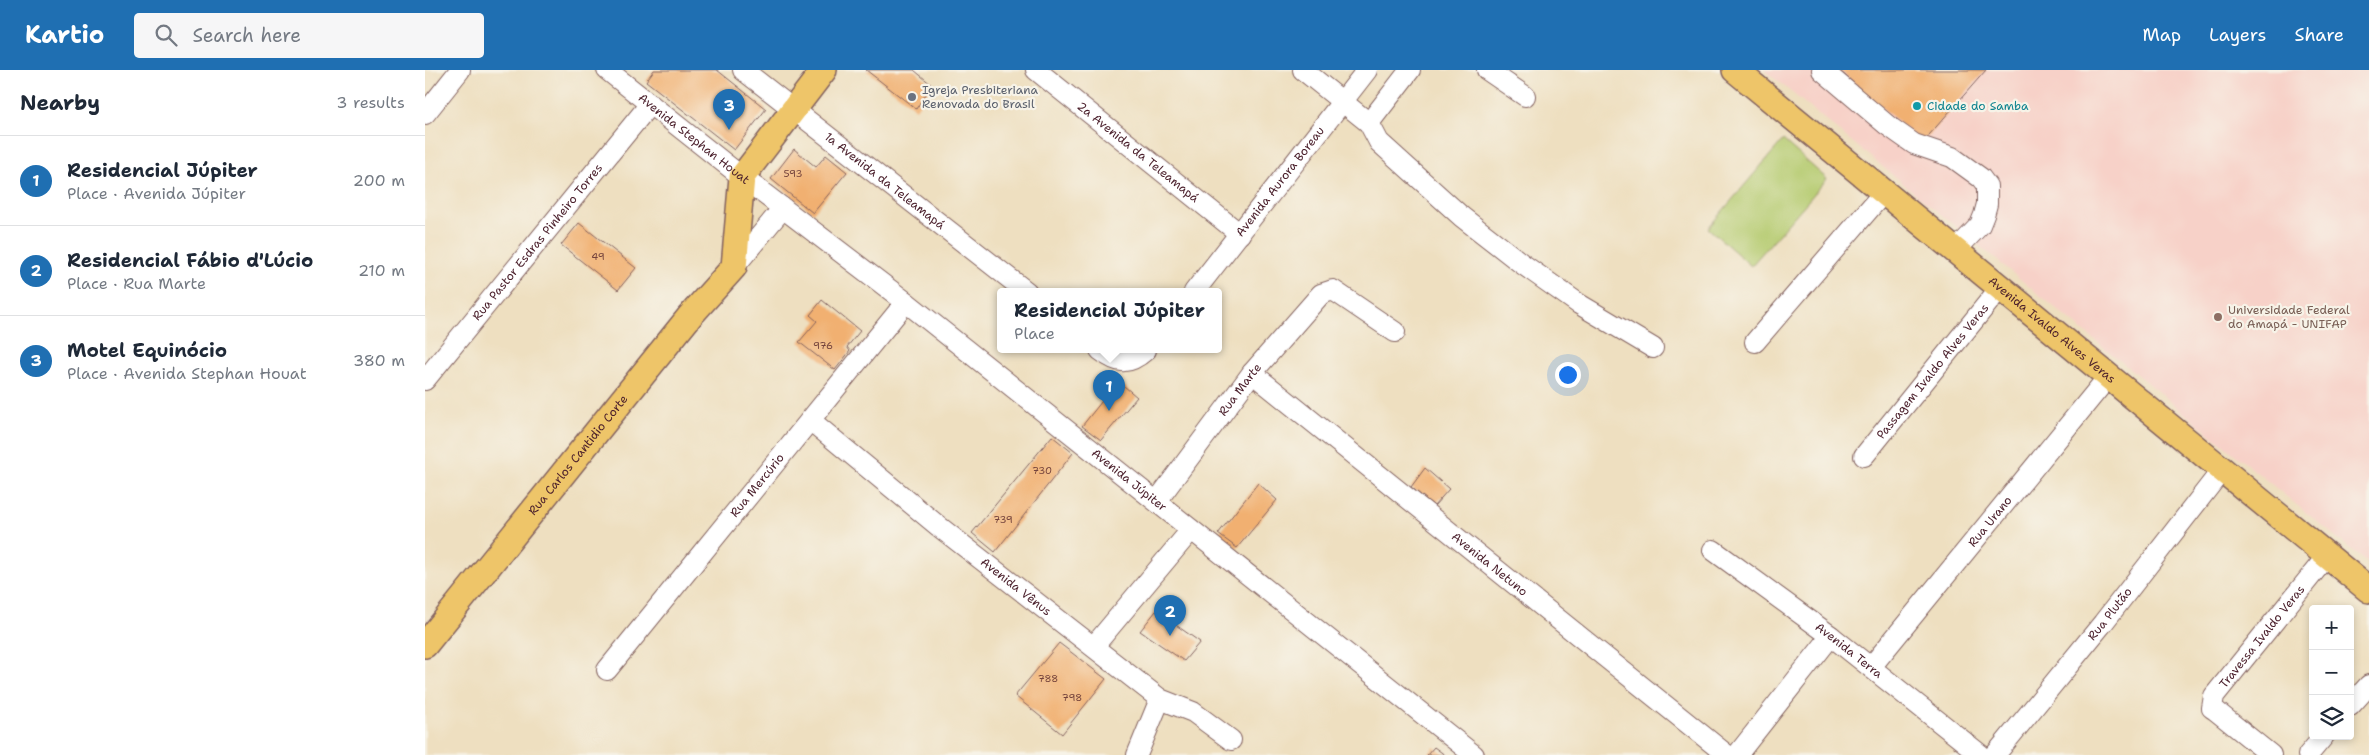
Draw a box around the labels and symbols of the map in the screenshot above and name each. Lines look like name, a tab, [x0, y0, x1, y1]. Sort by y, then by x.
place label: Igreja Presbiteriana Renovada do Brasil	[922, 82, 1039, 112]
pin: 3	[713, 89, 745, 130]
street label: Avenida Stephan Houat	[635, 90, 753, 188]
marker: Igreja Presbiteriana Renovada do Brasil	[906, 91, 918, 103]
street label: 2a Avenida da Teleamapá	[1074, 98, 1203, 206]
place label: Cidade do Samba	[1927, 98, 2029, 114]
marker: Cidade do Samba	[1911, 100, 1923, 112]
street label: Avenida Aurora Boreau	[1232, 123, 1328, 240]
street label: 1a Avenida da Teleamapá	[821, 129, 949, 233]
street label: Rua Pastor Esdras Pinheiro Torres	[469, 160, 606, 324]
house number: 593	[783, 167, 803, 180]
house number: 49	[591, 250, 605, 263]
street label: Avenida Ivaldo Alves Veras	[1985, 273, 2119, 387]
street label: Passagem Ivaldo Alves Veras	[1873, 300, 1992, 442]
place label: Universidade Federal do Amapá - UNIFAP	[2228, 302, 2350, 332]
marker: Universidade Federal do Amapá - UNIFAP	[2212, 311, 2224, 323]
house number: 976	[813, 339, 833, 352]
street label: Rua Marte	[1215, 360, 1265, 419]
your location	[1555, 362, 1581, 388]
pin: 1	[1093, 370, 1125, 411]
street label: Rua Carlos Cantidio Corte	[525, 391, 632, 519]
street label: Avenida Júpiter	[1088, 445, 1171, 515]
street label: Rua Mercúrio	[726, 450, 788, 520]
house number: 730	[1032, 464, 1052, 477]
street label: Rua Urano	[1964, 493, 2016, 550]
house number: 739	[993, 513, 1013, 526]
street label: Avenida Netuno	[1448, 529, 1531, 600]
street label: Avenida Vênus	[977, 554, 1055, 619]
street label: Travessa Ivaldo Veras	[2216, 582, 2308, 691]
street label: Rua Plutão	[2084, 584, 2136, 644]
pin: 2	[1154, 595, 1186, 636]
street label: Avenida Terra	[1812, 619, 1886, 682]
house number: 788	[1038, 672, 1058, 685]
house number: 798	[1062, 691, 1082, 704]

